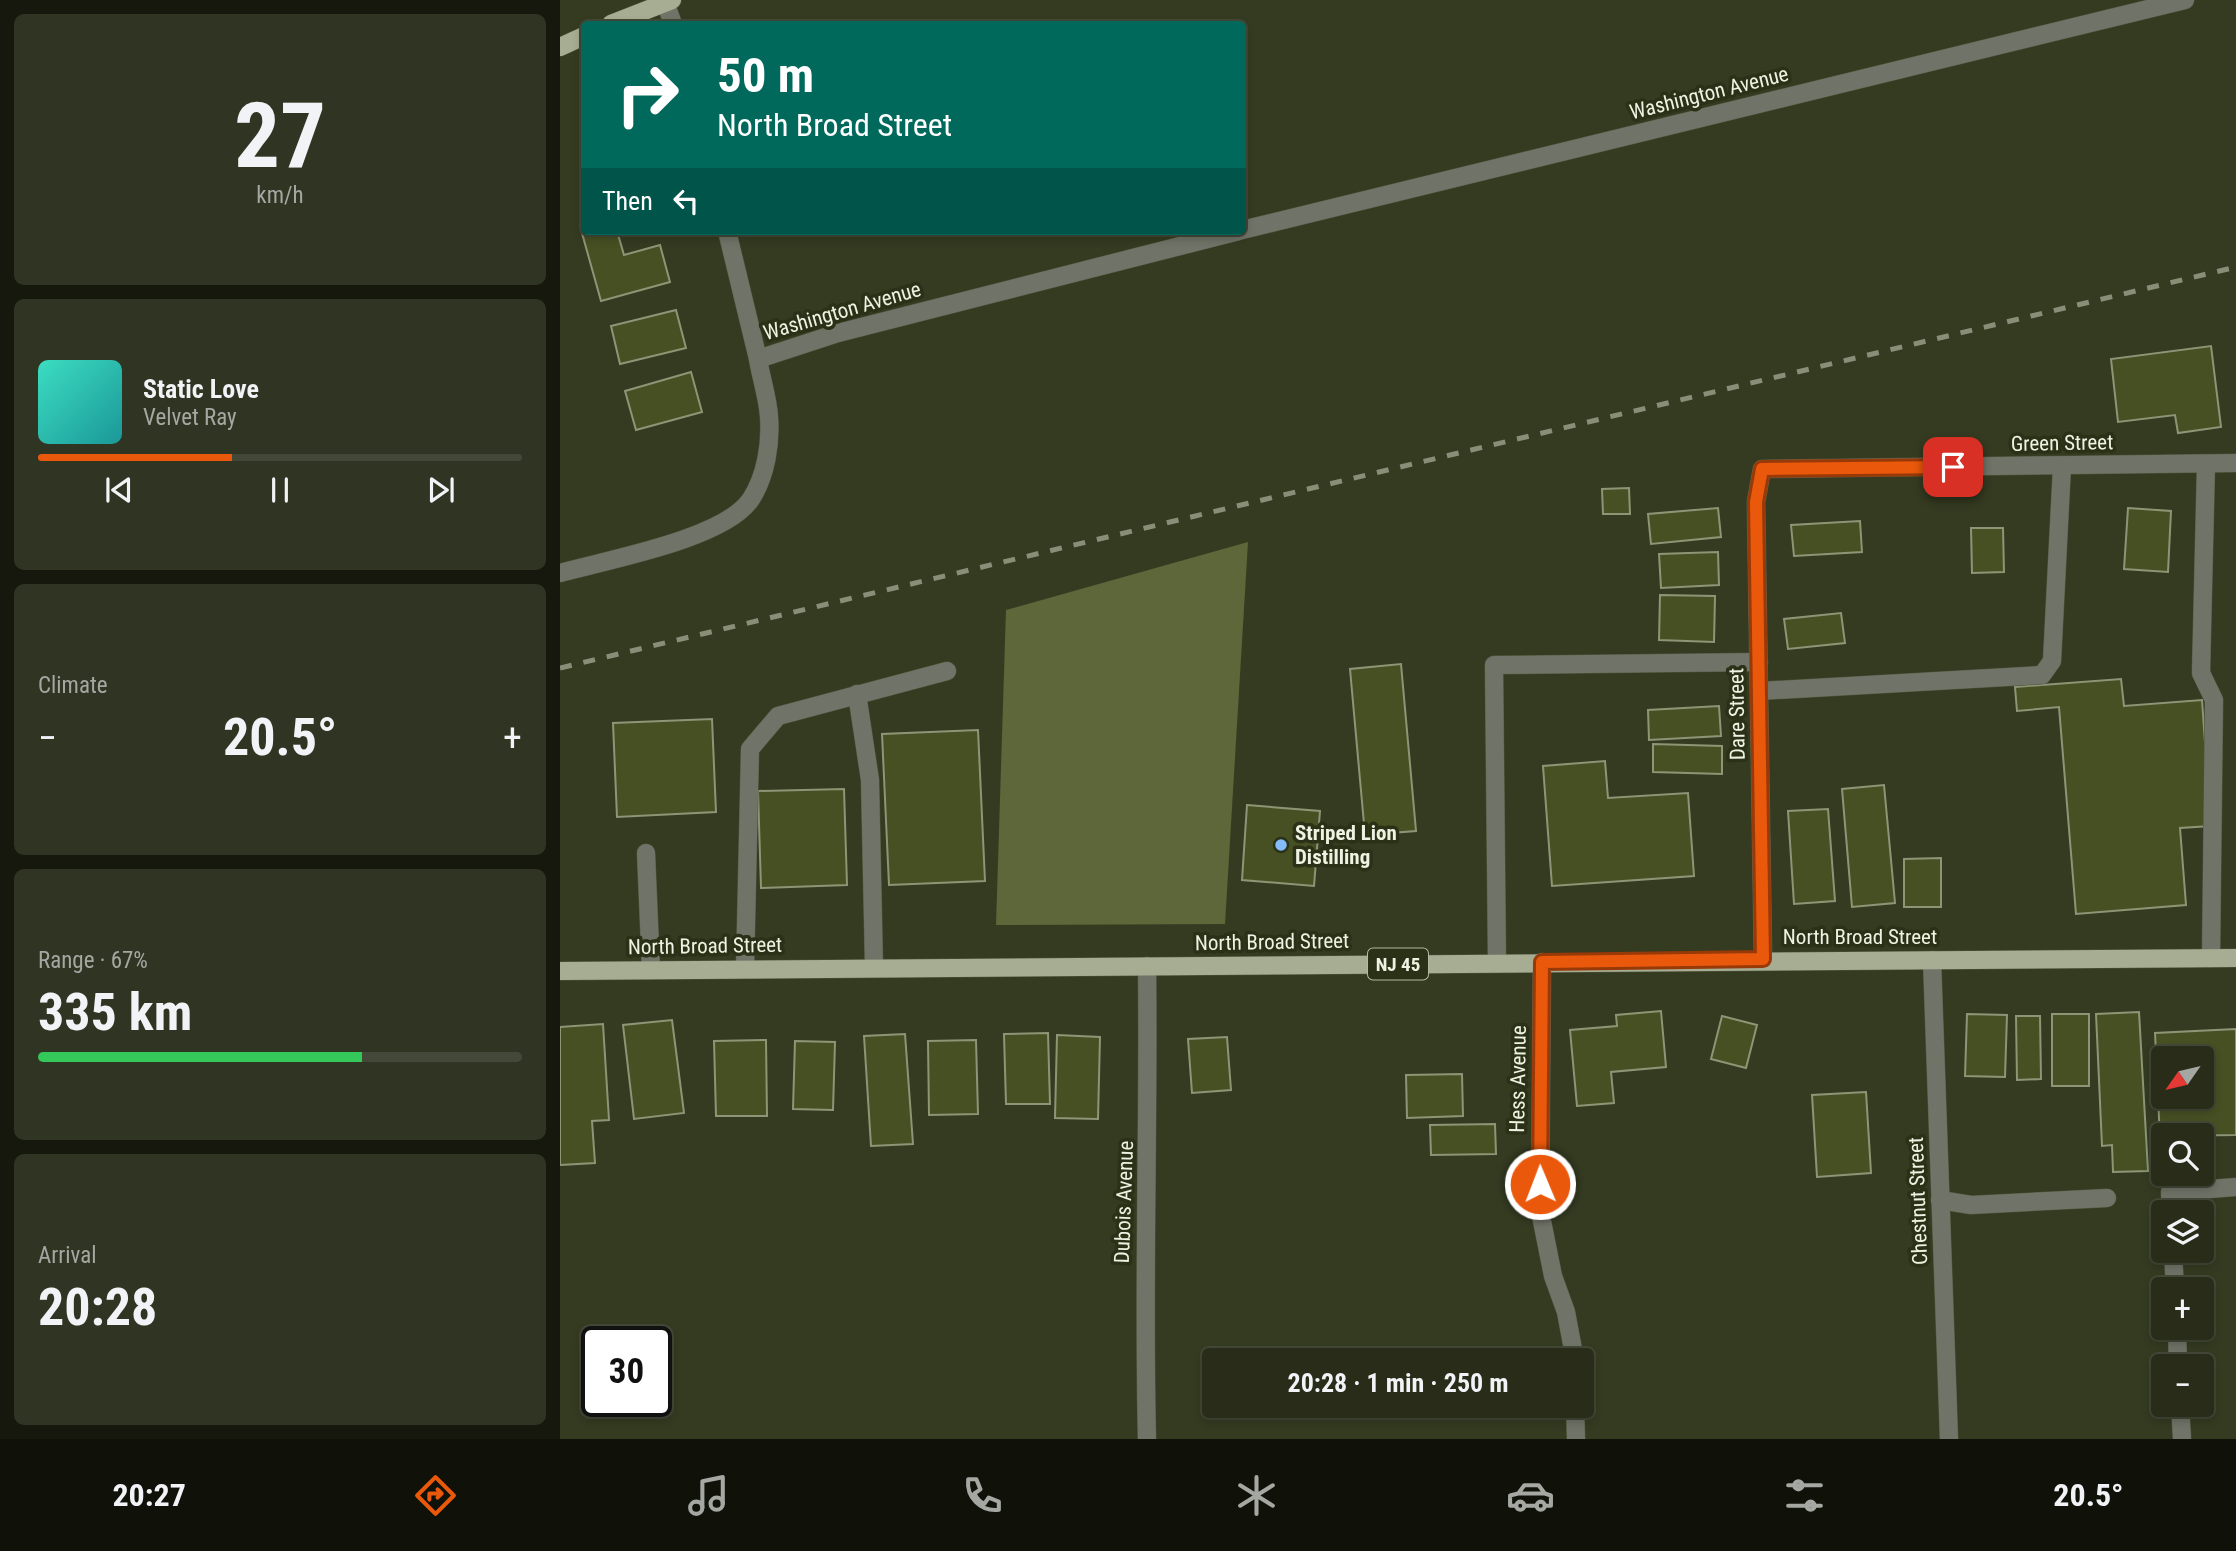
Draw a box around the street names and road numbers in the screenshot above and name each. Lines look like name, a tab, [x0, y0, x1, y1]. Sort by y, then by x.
street label: Washington Avenue	[1627, 62, 1791, 124]
street label: Washington Avenue	[760, 277, 924, 345]
street label: Green Street	[2011, 430, 2113, 456]
street label: Dare Street	[1724, 668, 1750, 760]
street label: North Broad Street	[1783, 925, 1937, 949]
street label: North Broad Street	[1195, 929, 1349, 955]
street label: North Broad Street	[628, 933, 782, 959]
road number: NJ 45	[1368, 948, 1428, 980]
street label: Hess Avenue	[1505, 1025, 1531, 1133]
street label: Chestnut Street	[1904, 1136, 1932, 1266]
street label: Dubois Avenue	[1110, 1140, 1138, 1264]

